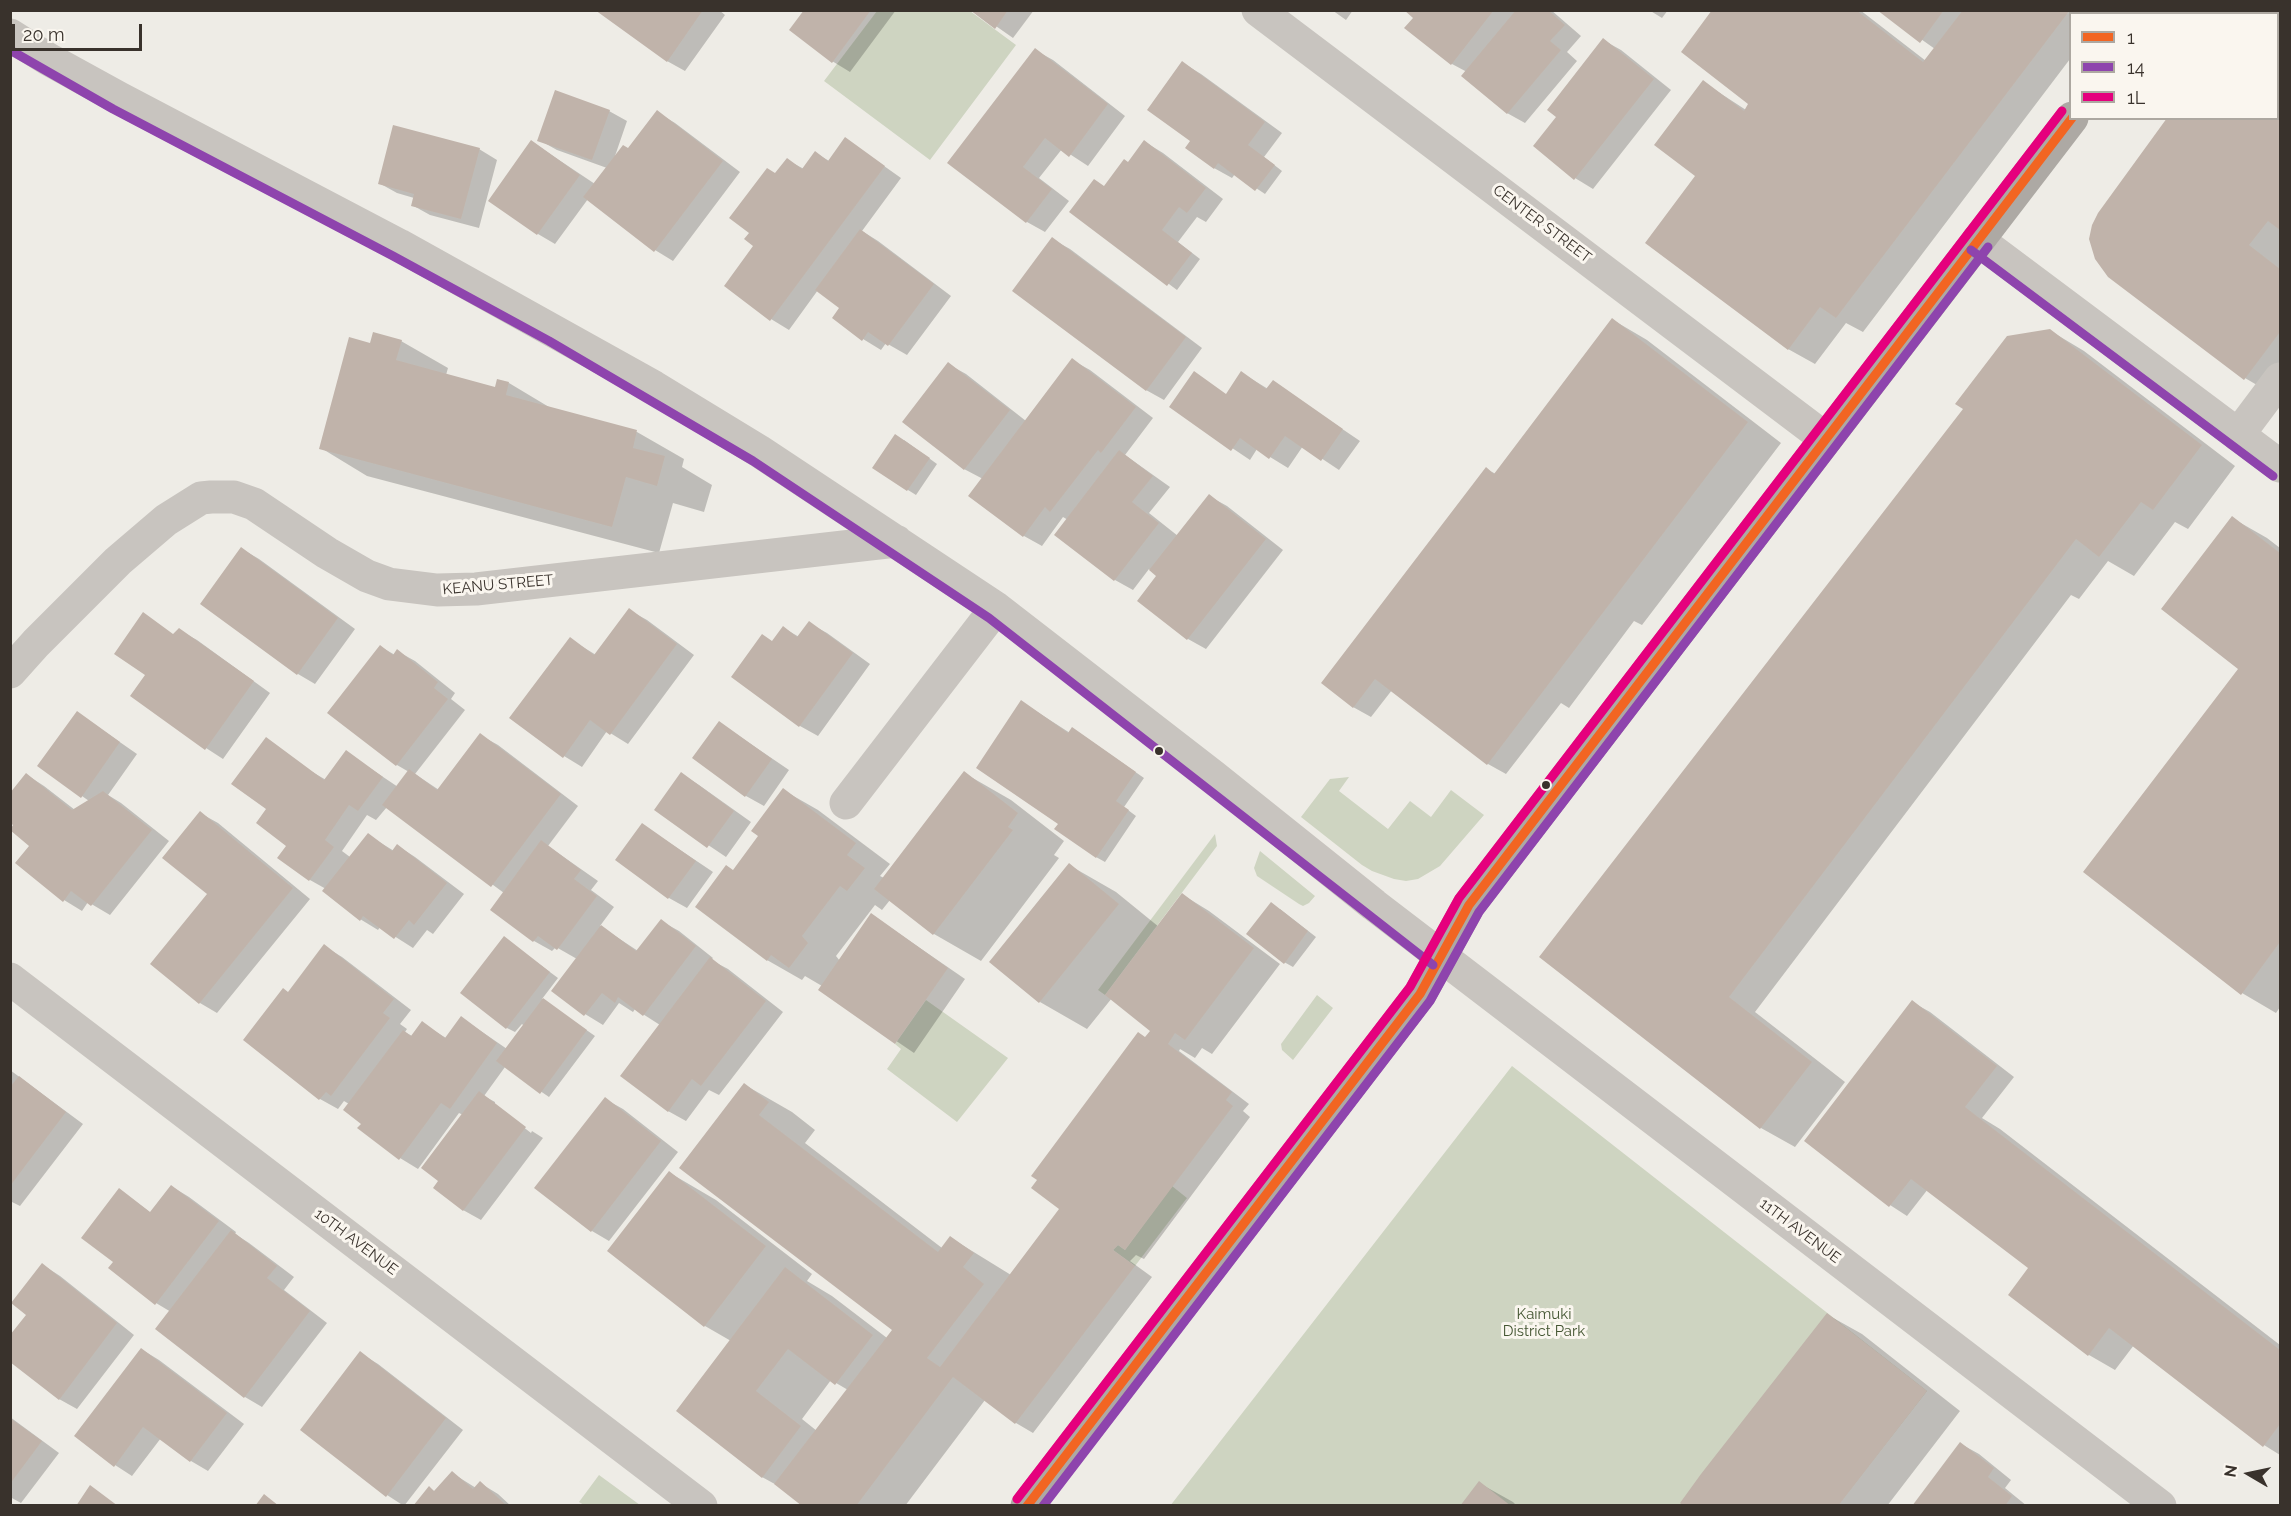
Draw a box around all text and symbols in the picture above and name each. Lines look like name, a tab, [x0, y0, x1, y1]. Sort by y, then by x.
scale bar	[15, 12, 146, 50]
legend	[2069, 12, 2279, 120]
text: 20 m	[23, 24, 65, 45]
text: 1	[2127, 27, 2135, 48]
text: 14	[2127, 57, 2145, 78]
text: 1L	[2127, 87, 2145, 108]
street label: CENTER STREET	[1489, 181, 1595, 267]
street label: KEANU STREET	[442, 571, 554, 599]
unlabelled marker	[1153, 745, 1165, 757]
unlabelled marker	[1540, 779, 1552, 791]
street label: 11TH AVENUE	[1756, 1195, 1844, 1267]
street label: 10TH AVENUE	[311, 1205, 401, 1279]
park label: Kaimuki District Park	[1503, 1305, 1585, 1340]
north arrow	[2219, 1444, 2279, 1504]
text: N	[2220, 1464, 2241, 1479]

